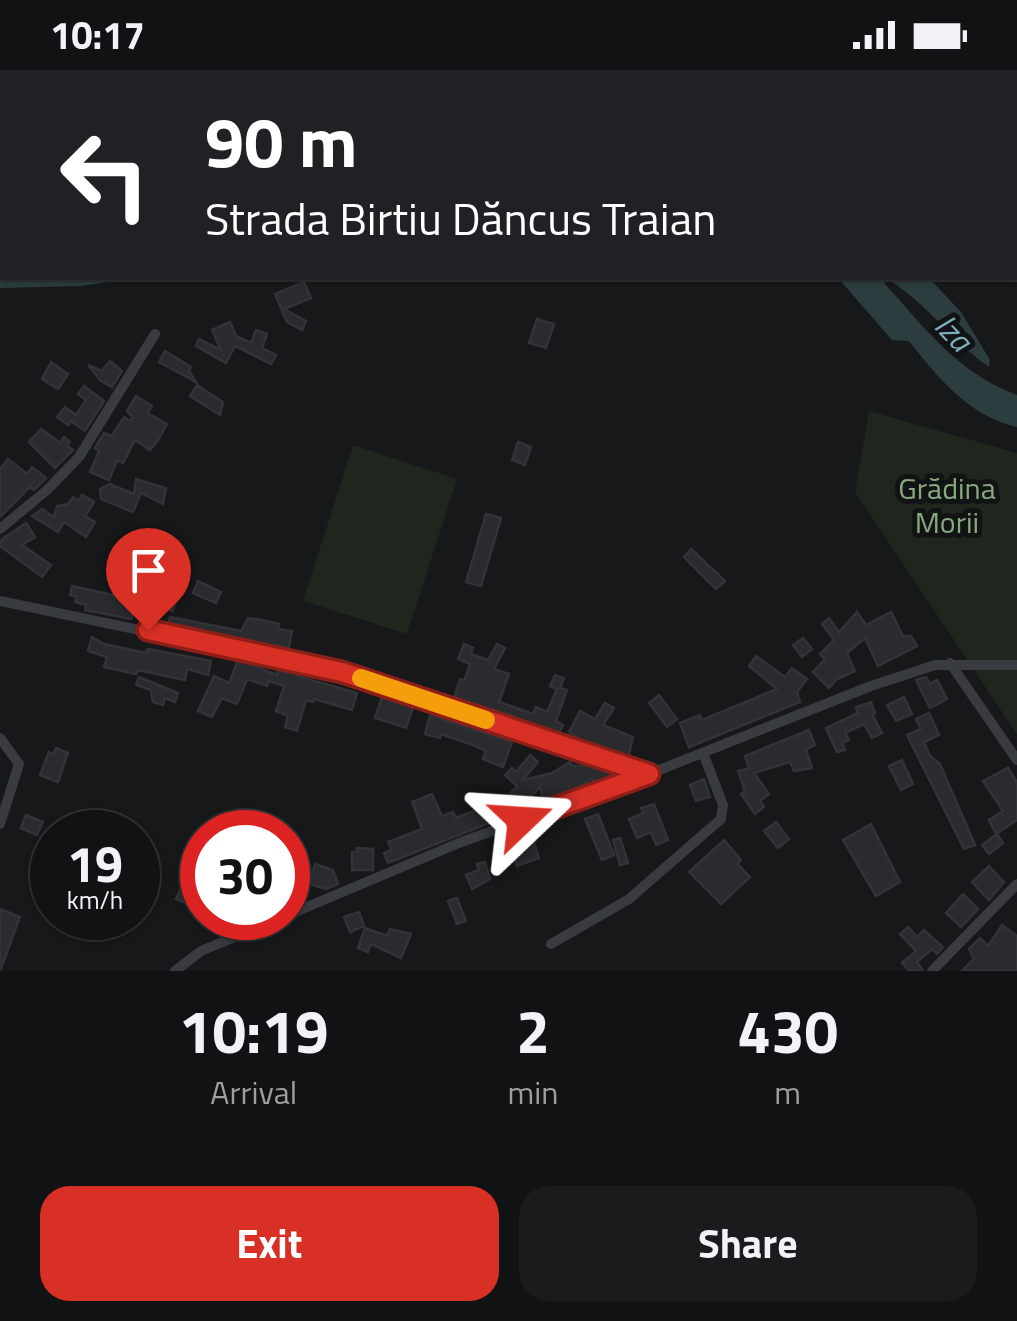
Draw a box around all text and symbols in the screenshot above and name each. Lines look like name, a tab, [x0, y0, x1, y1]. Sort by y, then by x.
text: 10:17	[50, 6, 145, 64]
text: 90 m	[205, 88, 358, 194]
icon: left	[40, 110, 170, 240]
text: Strada Birtiu Dăncus Traian	[205, 184, 716, 252]
water label: Iza	[924, 302, 985, 363]
park label: Grădina Morii	[898, 465, 996, 545]
pin	[106, 528, 191, 631]
icon: arrive	[121, 543, 176, 598]
position arrow	[470, 768, 574, 872]
speed limit sign: 30	[180, 810, 310, 940]
text: 19	[67, 825, 123, 901]
text: km/h	[67, 881, 123, 919]
text: 10:19	[179, 985, 329, 1076]
text: 2	[516, 985, 550, 1076]
text: 430	[737, 985, 838, 1076]
text: Arrival	[210, 1068, 297, 1116]
text: min	[507, 1068, 558, 1116]
text: m	[774, 1068, 801, 1116]
button: Exit	[40, 1186, 499, 1301]
button: Share	[519, 1186, 977, 1301]

